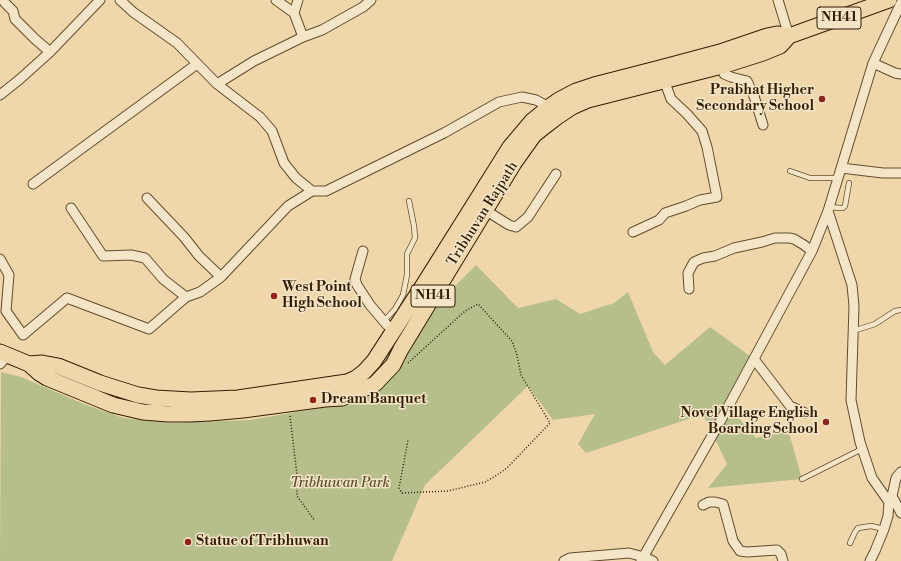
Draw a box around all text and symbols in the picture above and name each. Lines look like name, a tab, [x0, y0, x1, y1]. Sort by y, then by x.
road number: NH41	[817, 7, 861, 29]
place label: Prabhat Higher Secondary School	[696, 83, 814, 116]
marker: Prabhat Higher Secondary School	[817, 94, 827, 104]
street label: Tribhuvan Rajpath	[444, 159, 522, 269]
place label: West Point High School	[282, 280, 362, 312]
road number: NH41	[411, 285, 455, 307]
marker: West Point High School	[269, 291, 279, 301]
place label: Dream Banquet	[321, 392, 426, 408]
marker: Dream Banquet	[308, 395, 318, 405]
place label: Novel Village English Boarding School	[680, 406, 818, 438]
marker: Novel Village English Boarding School	[821, 417, 831, 427]
park label: Tribhuwan Park	[290, 476, 390, 492]
place label: Statue of Tribhuwan	[196, 534, 329, 550]
marker: Statue of Tribhuwan	[183, 537, 193, 547]

